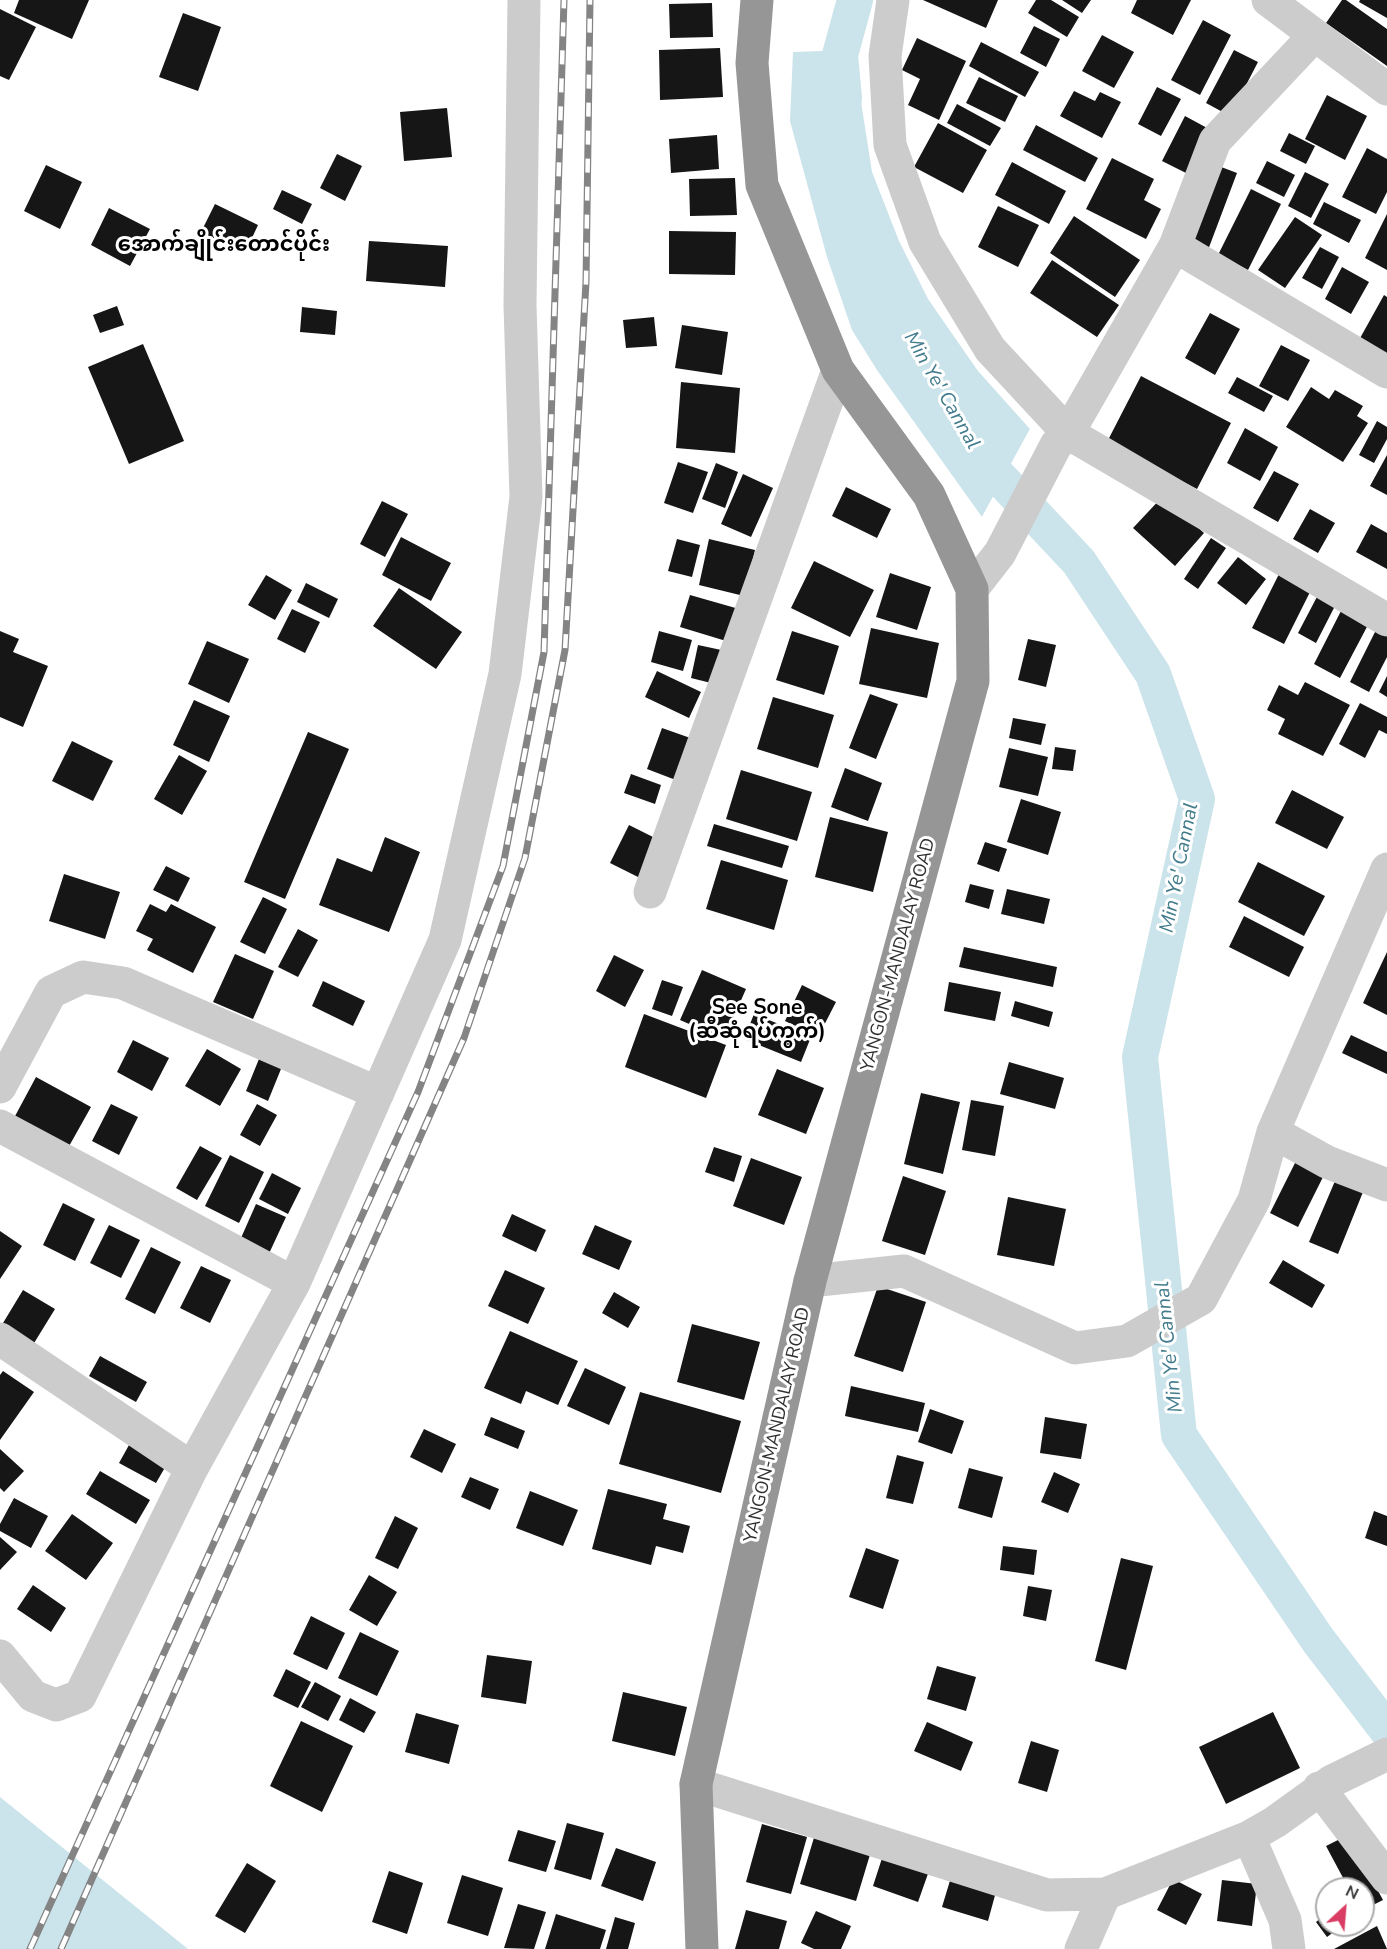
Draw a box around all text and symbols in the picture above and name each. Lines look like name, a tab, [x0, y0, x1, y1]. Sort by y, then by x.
district label: အောက်ချိုင်းတောင်ပိုင်း	[118, 233, 330, 259]
water label: Min Ye' Cannal	[898, 328, 984, 454]
water label: Min Ye' Cannal	[1156, 801, 1204, 935]
street label: YANGON-MANDALAY ROAD	[857, 836, 941, 1074]
district label: See Sone (ဆီဆုံရပ်ကွက်)	[688, 996, 826, 1046]
water label: Min Ye' Cannal	[1151, 1280, 1189, 1414]
street label: YANGON-MANDALAY ROAD	[740, 1305, 816, 1545]
north arrow	[1315, 1877, 1375, 1937]
text: N	[1342, 1880, 1362, 1905]

